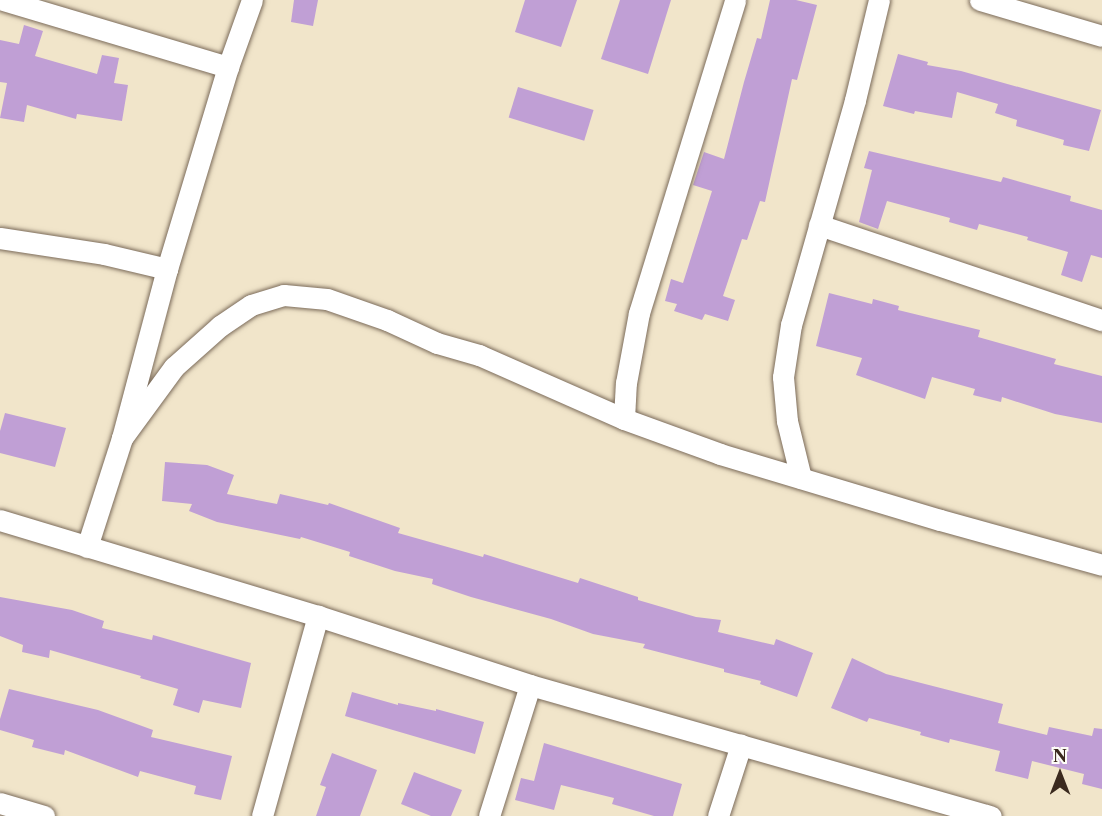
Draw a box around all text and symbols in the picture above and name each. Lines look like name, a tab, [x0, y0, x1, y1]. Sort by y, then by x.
north arrow	[1030, 744, 1090, 804]
text: N	[1053, 746, 1067, 766]

